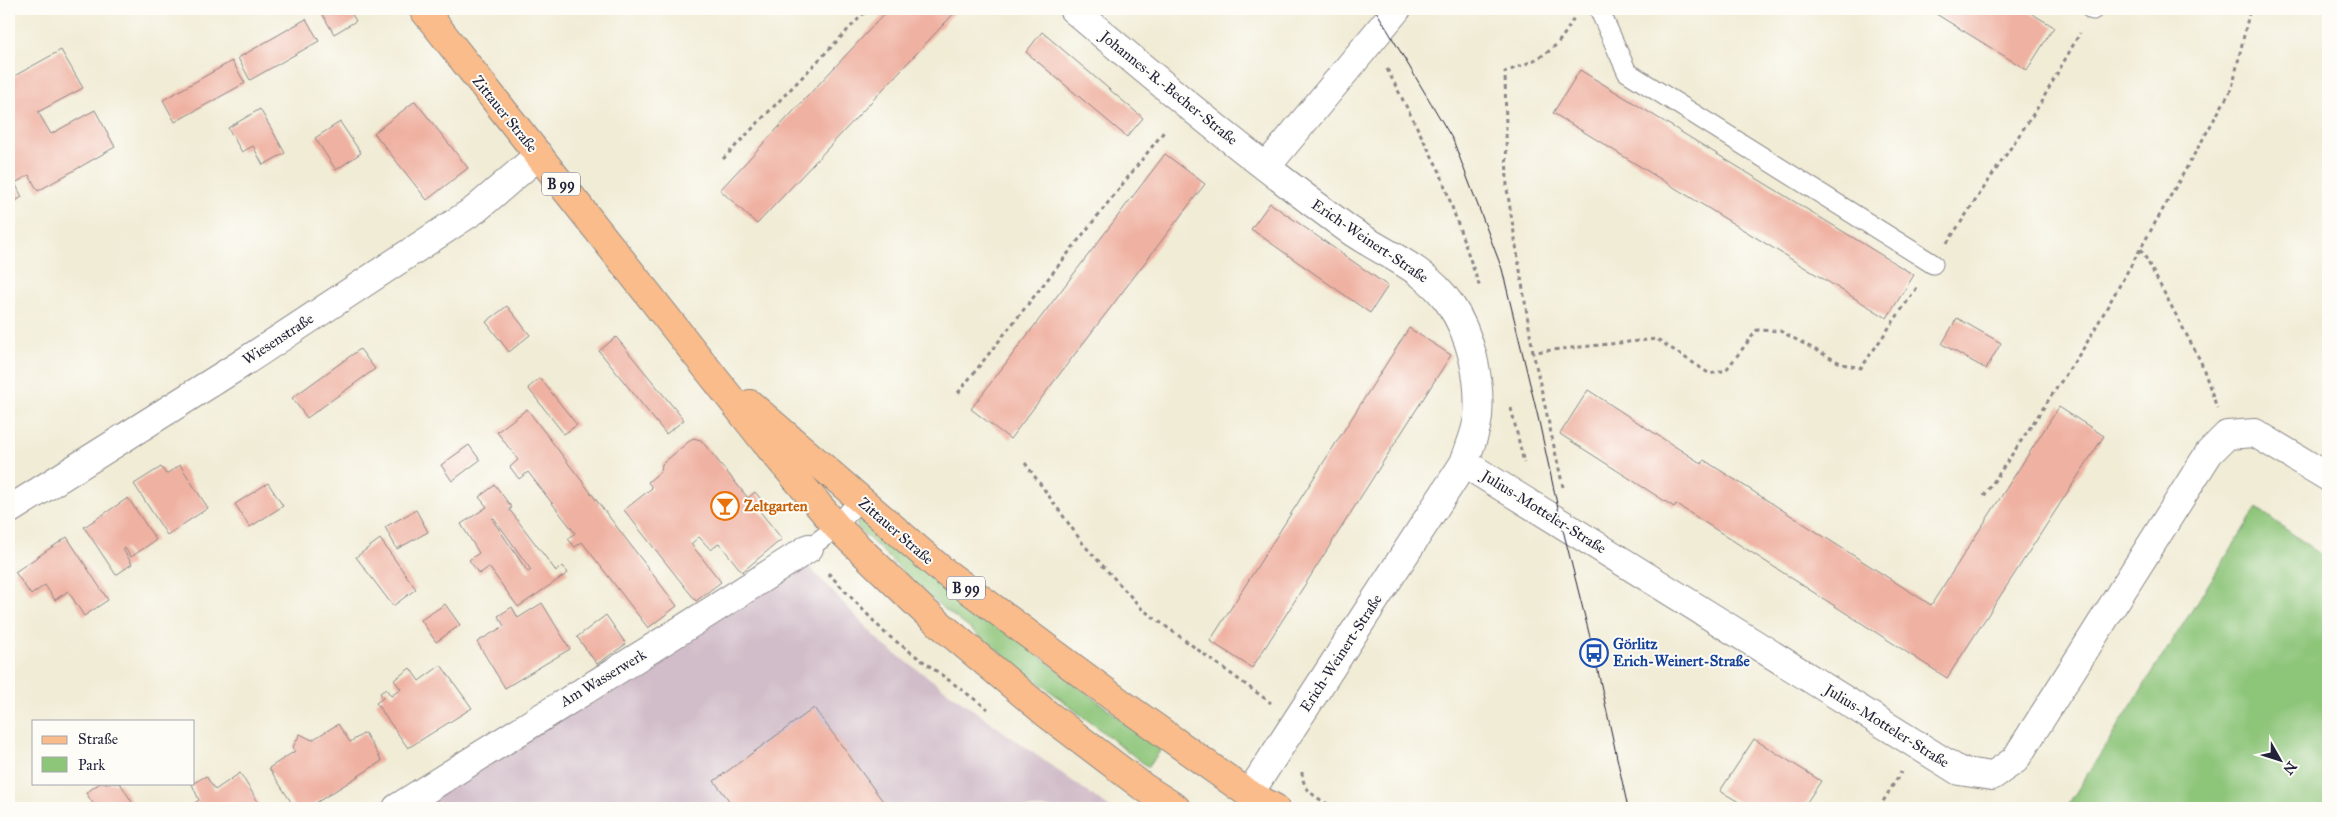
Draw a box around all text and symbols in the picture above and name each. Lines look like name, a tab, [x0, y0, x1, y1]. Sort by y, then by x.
street label: Johannes-R.-Becher-Straße	[1095, 26, 1241, 150]
street label: Zittauer Straße	[469, 72, 541, 156]
road number: B 99	[542, 172, 580, 195]
street label: Erich-Weinert-Straße	[1308, 195, 1432, 287]
street label: Wiesenstraße	[239, 309, 317, 369]
street label: Julius-Motteler-Straße	[1476, 465, 1609, 558]
bar icon: Zeltgarten	[710, 491, 740, 521]
street label: Zittauer Straße	[855, 494, 937, 568]
place label: Zeltgarten	[744, 497, 808, 516]
road number: B 99	[947, 576, 985, 600]
street label: Erich-Weinert-Straße	[1296, 591, 1386, 715]
place label: Görlitz Erich-Weinert-Straße	[1613, 635, 1750, 670]
bus stop icon: Görlitz Erich-Weinert-Straße	[1579, 638, 1609, 668]
street label: Am Wasserwerk	[556, 645, 649, 711]
street label: Julius-Motteler-Straße	[1819, 679, 1952, 772]
legend	[32, 720, 195, 784]
text: Straße	[78, 730, 118, 748]
north arrow	[2254, 734, 2304, 784]
text: Park	[78, 756, 105, 774]
text: N	[2279, 758, 2300, 778]

